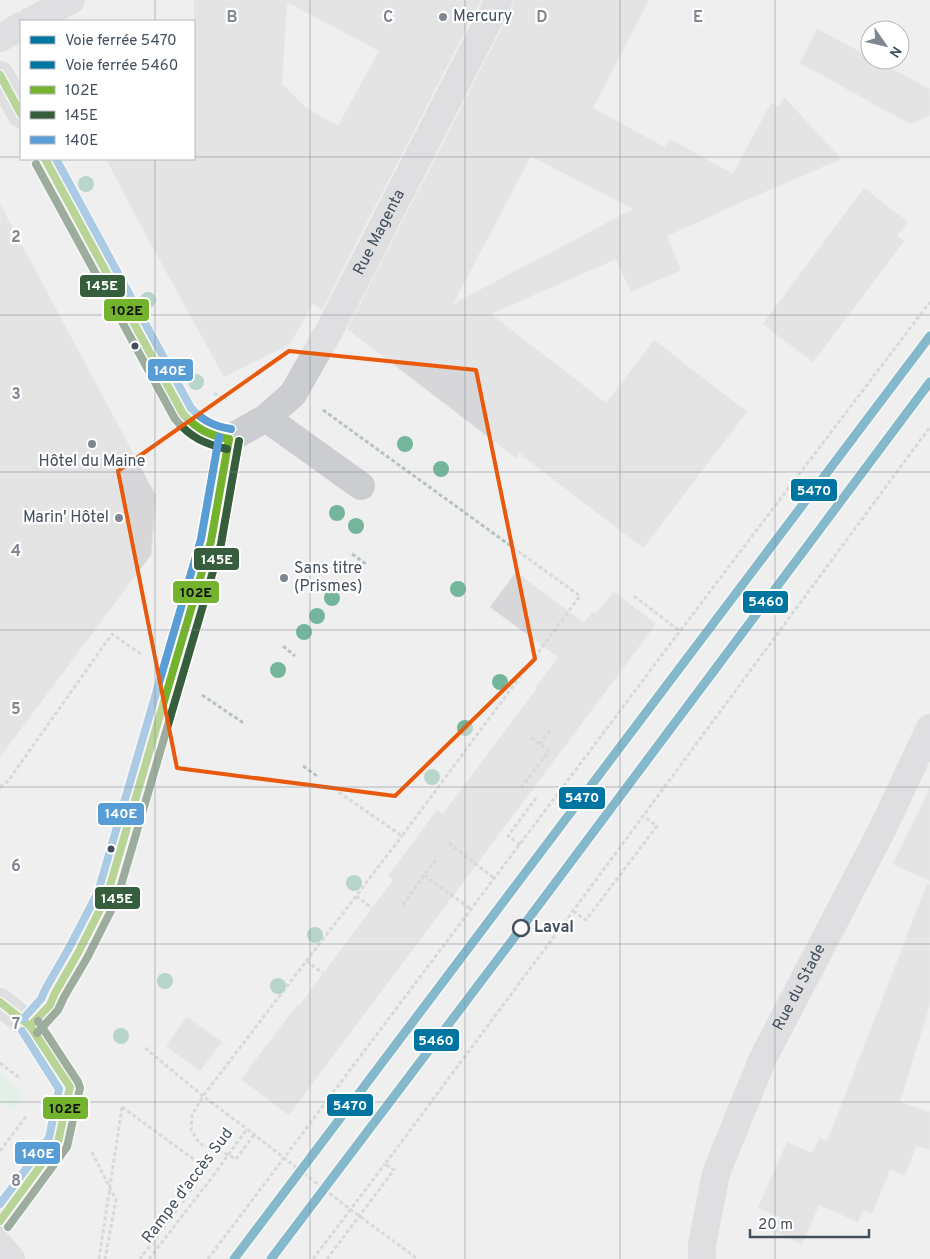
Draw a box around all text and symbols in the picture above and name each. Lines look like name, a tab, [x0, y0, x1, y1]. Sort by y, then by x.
place label: Mercury	[453, 7, 512, 27]
text: B	[226, 8, 238, 28]
text: C	[383, 8, 393, 28]
text: D	[536, 8, 548, 28]
text: E	[693, 8, 703, 28]
marker: Mercury	[437, 11, 449, 23]
legend	[20, 20, 195, 160]
north arrow	[860, 20, 910, 70]
text: Voie ferrée 5470	[65, 32, 177, 51]
text: N	[885, 43, 904, 60]
text: Voie ferrée 5460	[65, 57, 178, 76]
text: 102E	[65, 82, 98, 101]
text: 145E	[65, 107, 98, 126]
text: 140E	[65, 132, 98, 151]
street label: Rue Magenta	[349, 186, 410, 279]
text: 2	[11, 228, 21, 248]
line badge: 145E	[79, 274, 126, 298]
text: 145E	[86, 278, 118, 295]
line badge: 102E	[103, 298, 150, 322]
text: 102E	[111, 303, 143, 320]
unlabelled marker	[130, 341, 140, 351]
line badge: 140E	[147, 358, 194, 382]
text: 140E	[154, 363, 187, 380]
text: 3	[11, 385, 21, 405]
marker: Hôtel du Maine	[86, 438, 98, 450]
place label: Hôtel du Maine	[39, 452, 145, 472]
line badge: 5470	[790, 478, 838, 502]
text: 5470	[797, 483, 831, 500]
place label: Marin' Hôtel	[23, 508, 109, 528]
marker: Marin' Hôtel	[113, 512, 125, 524]
text: 4	[11, 542, 21, 562]
line badge: 145E	[193, 547, 240, 571]
text: 145E	[201, 552, 233, 569]
place label: Sans titre (Prismes)	[294, 559, 363, 597]
marker: Sans titre (Prismes)	[278, 572, 290, 584]
line badge: 102E	[172, 580, 220, 604]
text: 102E	[180, 585, 212, 602]
line badge: 5460	[742, 590, 789, 614]
text: 5460	[748, 594, 784, 611]
text: 5	[11, 700, 21, 720]
line badge: 5470	[558, 786, 606, 810]
text: 5470	[565, 790, 599, 807]
line badge: 140E	[97, 802, 145, 826]
text: 140E	[105, 806, 138, 823]
unlabelled marker	[106, 844, 116, 854]
text: 6	[11, 857, 21, 877]
line badge: 145E	[94, 886, 141, 910]
text: 145E	[101, 891, 133, 908]
place label: Laval	[534, 918, 574, 938]
marker: Laval	[512, 919, 530, 937]
street label: Rue du Stade	[769, 941, 831, 1034]
text: 7	[12, 1015, 20, 1035]
line badge: 5460	[413, 1028, 460, 1052]
text: 5460	[418, 1033, 454, 1050]
line badge: 5470	[326, 1093, 374, 1117]
line badge: 102E	[42, 1096, 89, 1120]
text: 5470	[333, 1098, 367, 1115]
text: 102E	[49, 1101, 81, 1118]
street label: Rampe d'accès Sud	[138, 1124, 238, 1248]
line badge: 140E	[14, 1141, 61, 1165]
text: 140E	[22, 1146, 55, 1163]
text: 8	[11, 1172, 21, 1192]
scale bar	[750, 1206, 869, 1238]
text: 20 m	[758, 1216, 793, 1235]

